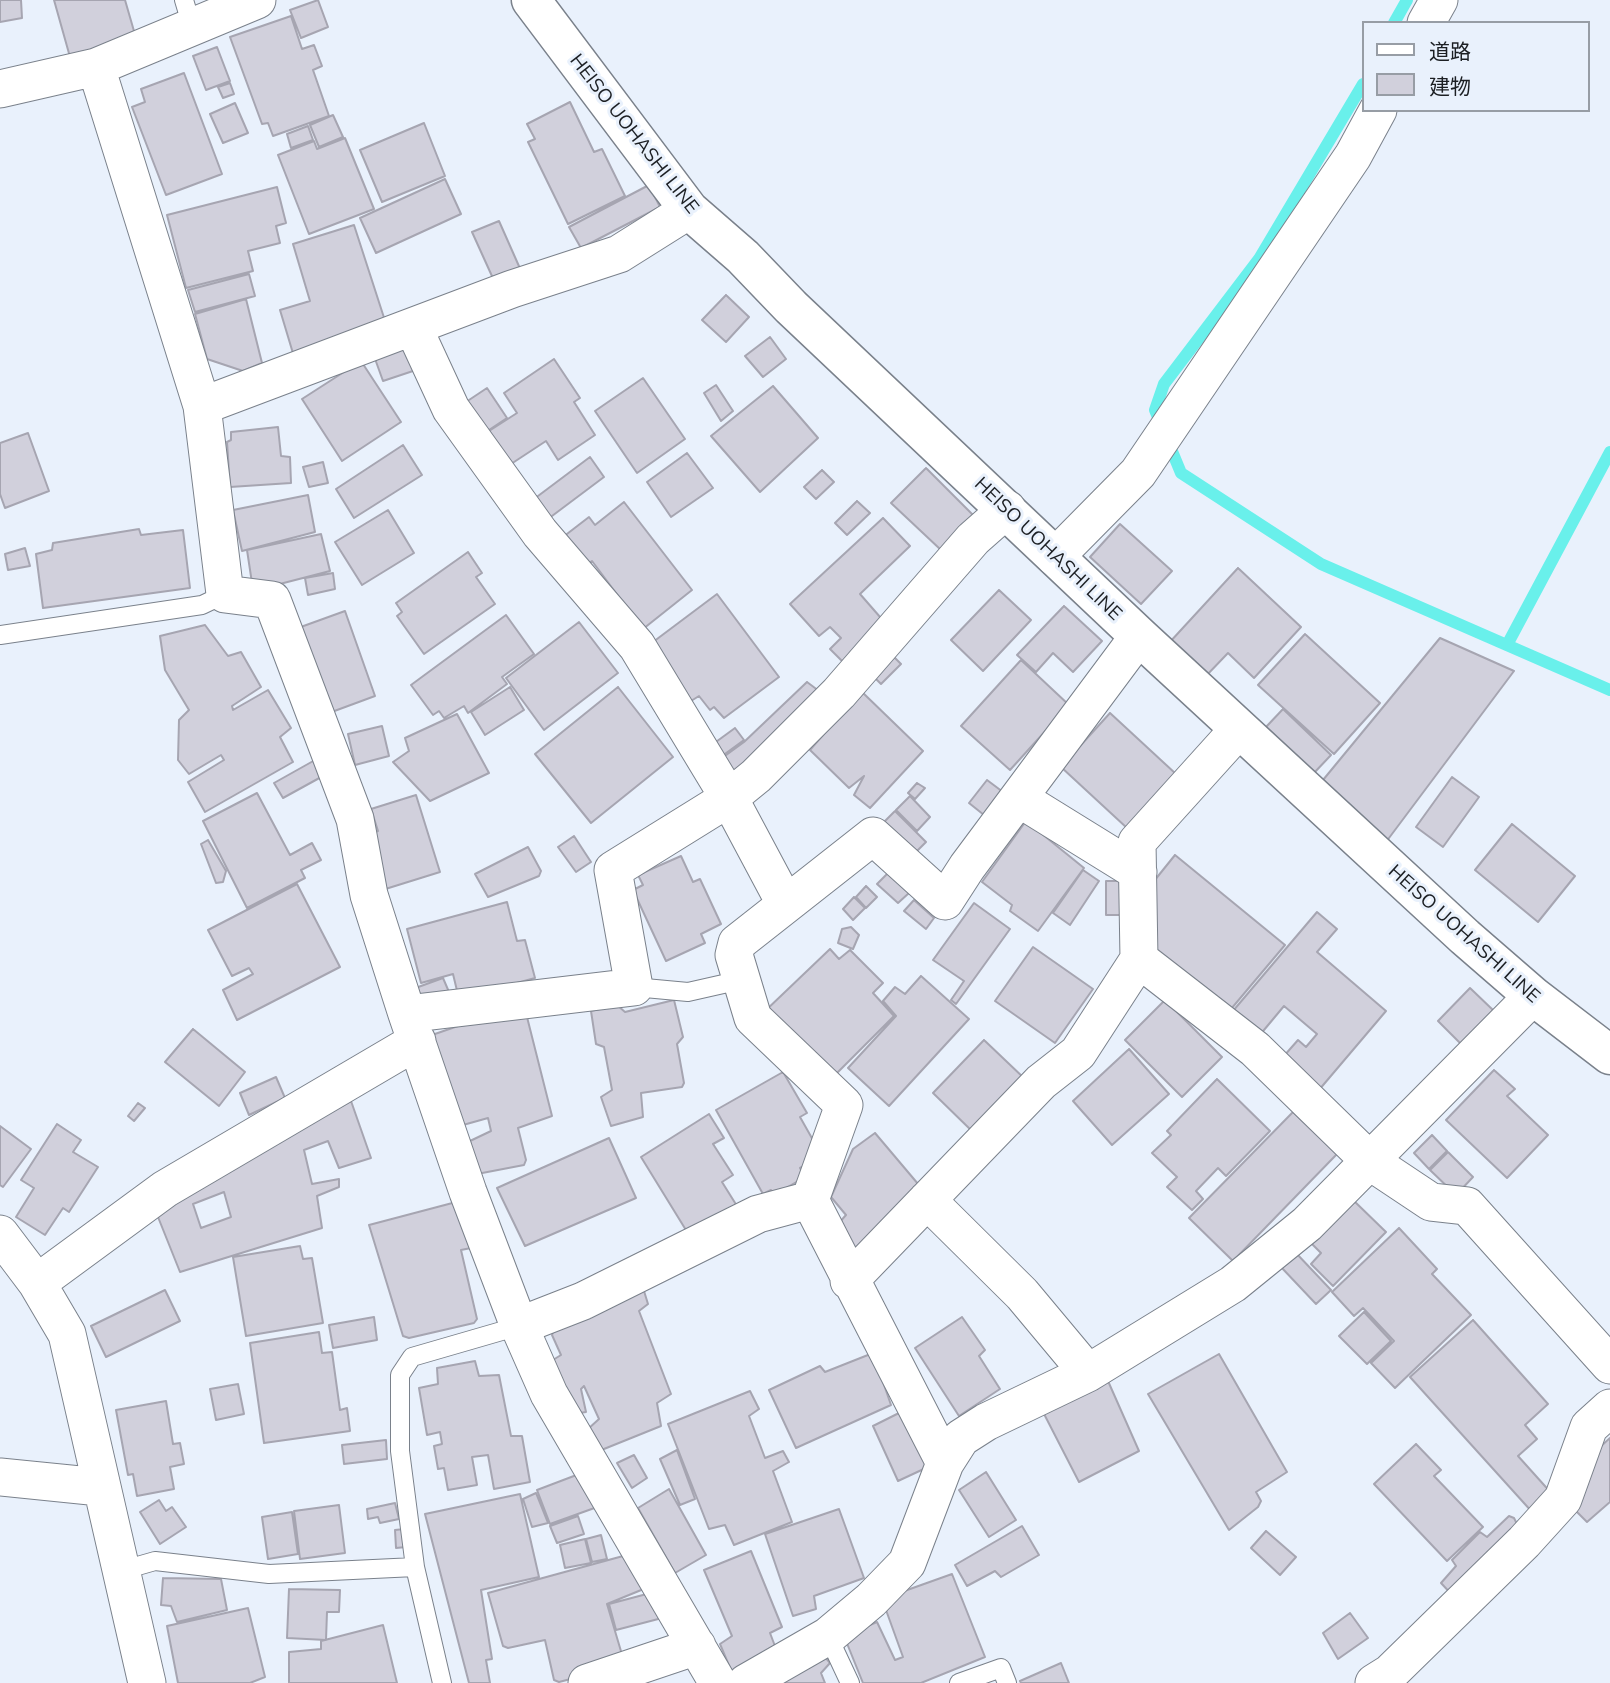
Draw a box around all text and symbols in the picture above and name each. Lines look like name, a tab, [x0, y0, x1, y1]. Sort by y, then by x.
legend	[1362, 21, 1589, 112]
text: 道路	[1429, 38, 1471, 64]
street label: HEISO UOHASHI LINE	[565, 50, 703, 218]
text: 建物	[1429, 73, 1471, 99]
street label: HEISO UOHASHI LINE	[970, 473, 1126, 625]
street label: HEISO UOHASHI LINE	[1384, 860, 1544, 1008]

